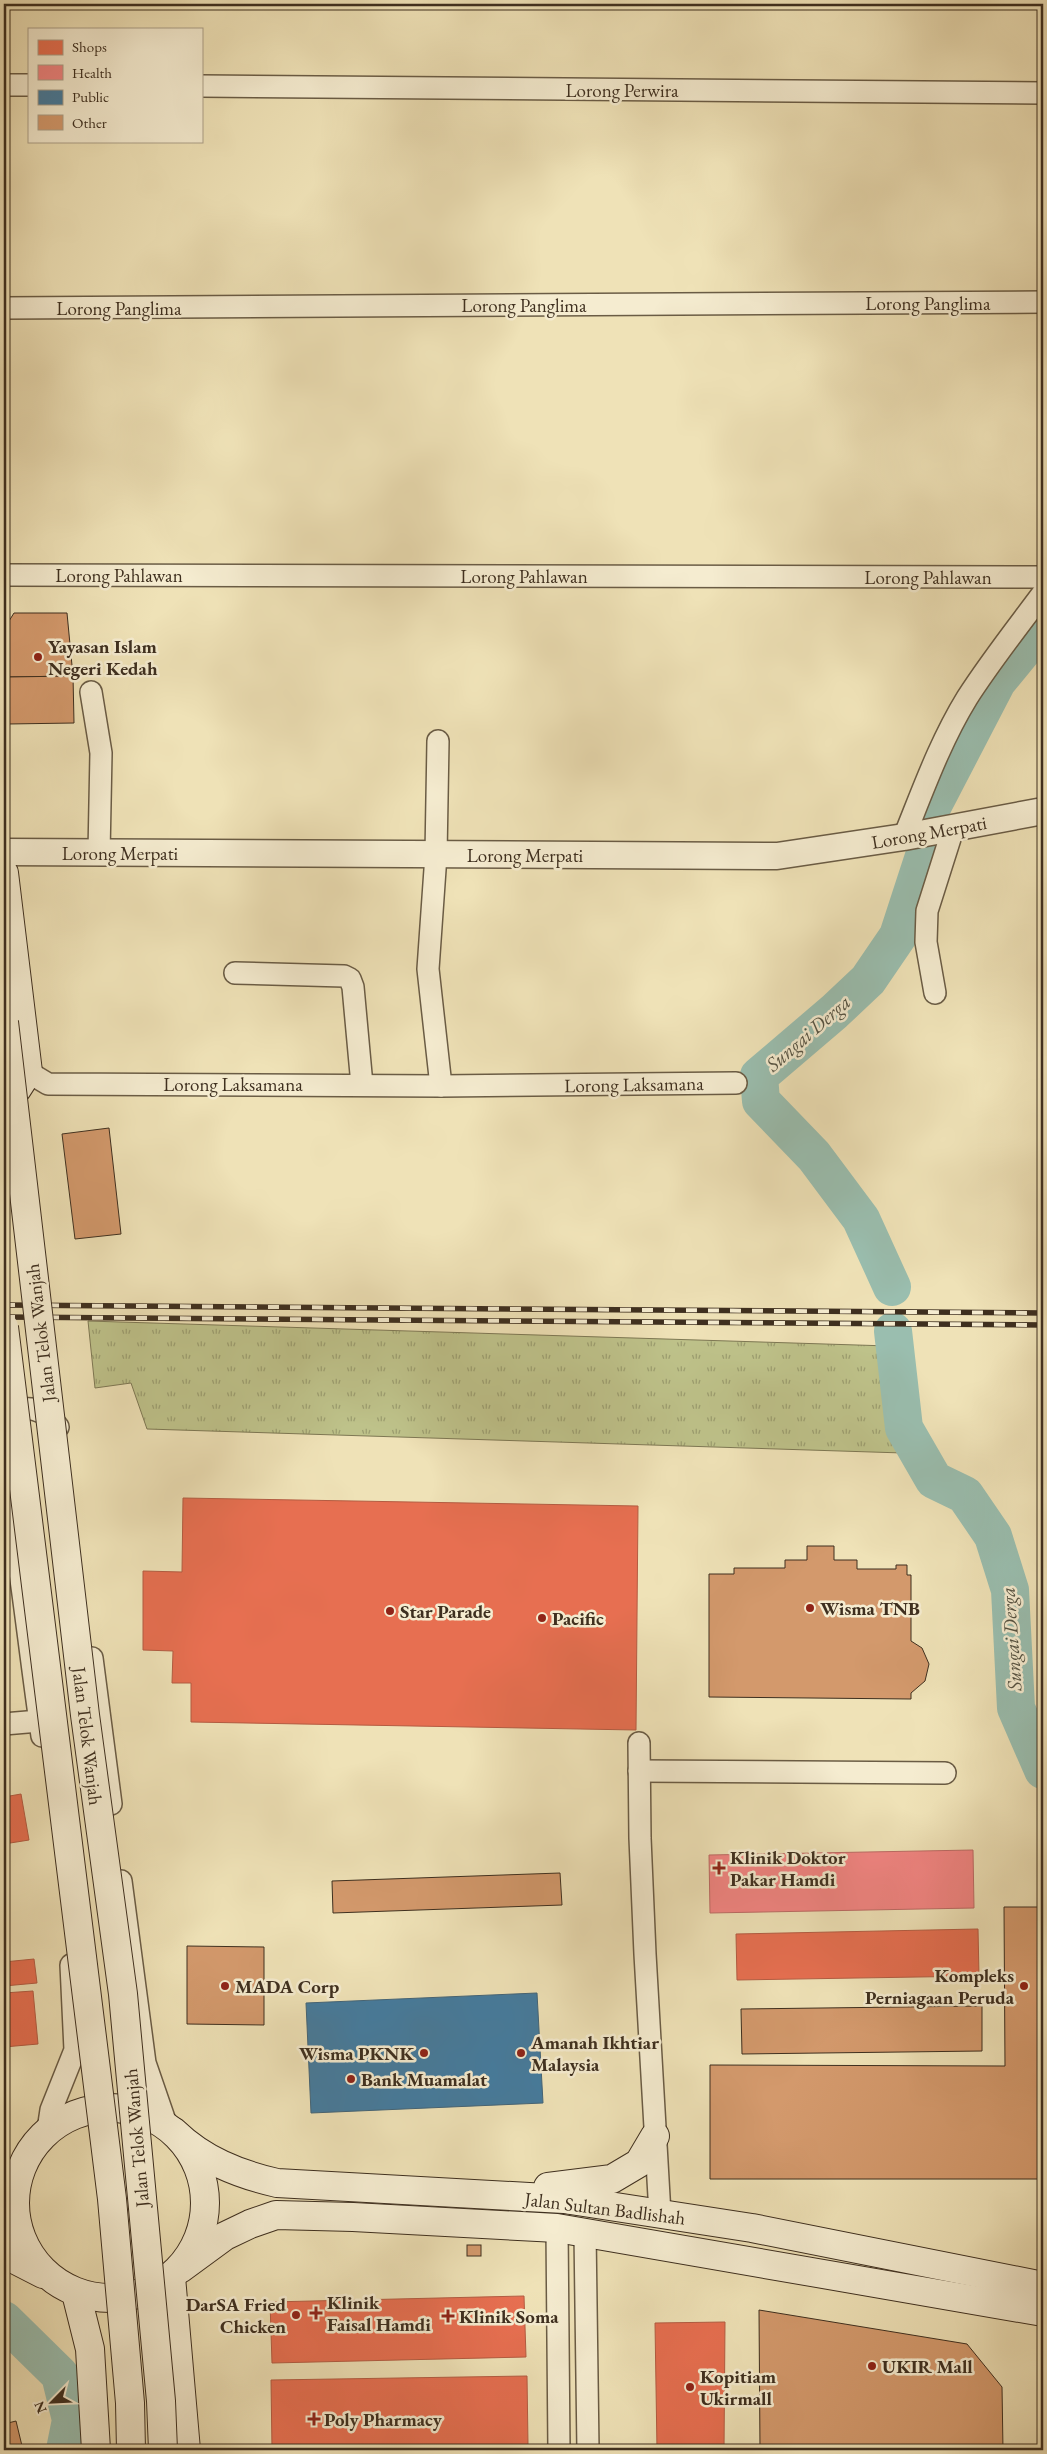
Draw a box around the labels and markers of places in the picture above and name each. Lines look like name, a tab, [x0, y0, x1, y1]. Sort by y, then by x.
place label: Yayasan Islam Negeri Kedah	[48, 634, 158, 681]
marker: Yayasan Islam Negeri Kedah	[32, 651, 44, 663]
place label: Wisma TNB	[820, 1596, 920, 1621]
place label: Star Parade	[400, 1599, 491, 1624]
marker: Wisma TNB	[804, 1602, 816, 1614]
marker: Star Parade	[384, 1605, 396, 1617]
place label: Pacific	[552, 1606, 604, 1631]
marker: Pacific	[536, 1612, 548, 1624]
place label: Klinik Doktor Pakar Hamdi	[730, 1845, 846, 1892]
marker: Klinik Doktor Pakar Hamdi	[712, 1861, 726, 1875]
place label: Kompleks Perniagaan Peruda	[865, 1963, 1015, 2010]
place label: MADA Corp	[235, 1974, 340, 1999]
marker: MADA Corp	[219, 1980, 231, 1992]
marker: Kompleks Perniagaan Peruda	[1018, 1980, 1030, 1992]
place label: Amanah Ikhtiar Malaysia	[530, 2030, 659, 2077]
place label: Wisma PKNK	[299, 2041, 414, 2066]
marker: Wisma PKNK	[418, 2047, 430, 2059]
marker: Amanah Ikhtiar Malaysia	[515, 2047, 527, 2059]
place label: Bank Muamalat	[361, 2067, 487, 2092]
marker: Bank Muamalat	[345, 2073, 357, 2085]
place label: Klinik Faisal Hamdi	[327, 2290, 431, 2337]
place label: DarSA Fried Chicken	[186, 2292, 286, 2339]
place label: Klinik Soma	[459, 2304, 559, 2329]
marker: Klinik Faisal Hamdi	[309, 2306, 323, 2320]
marker: DarSA Fried Chicken	[290, 2309, 302, 2321]
marker: Klinik Soma	[441, 2309, 455, 2323]
place label: UKIR Mall	[882, 2354, 973, 2379]
marker: UKIR Mall	[866, 2360, 878, 2372]
place label: Kopitiam Ukirmall	[700, 2364, 777, 2411]
marker: Kopitiam Ukirmall	[684, 2381, 696, 2393]
place label: Poly Pharmacy	[324, 2407, 443, 2432]
marker: Poly Pharmacy	[308, 2413, 320, 2425]

